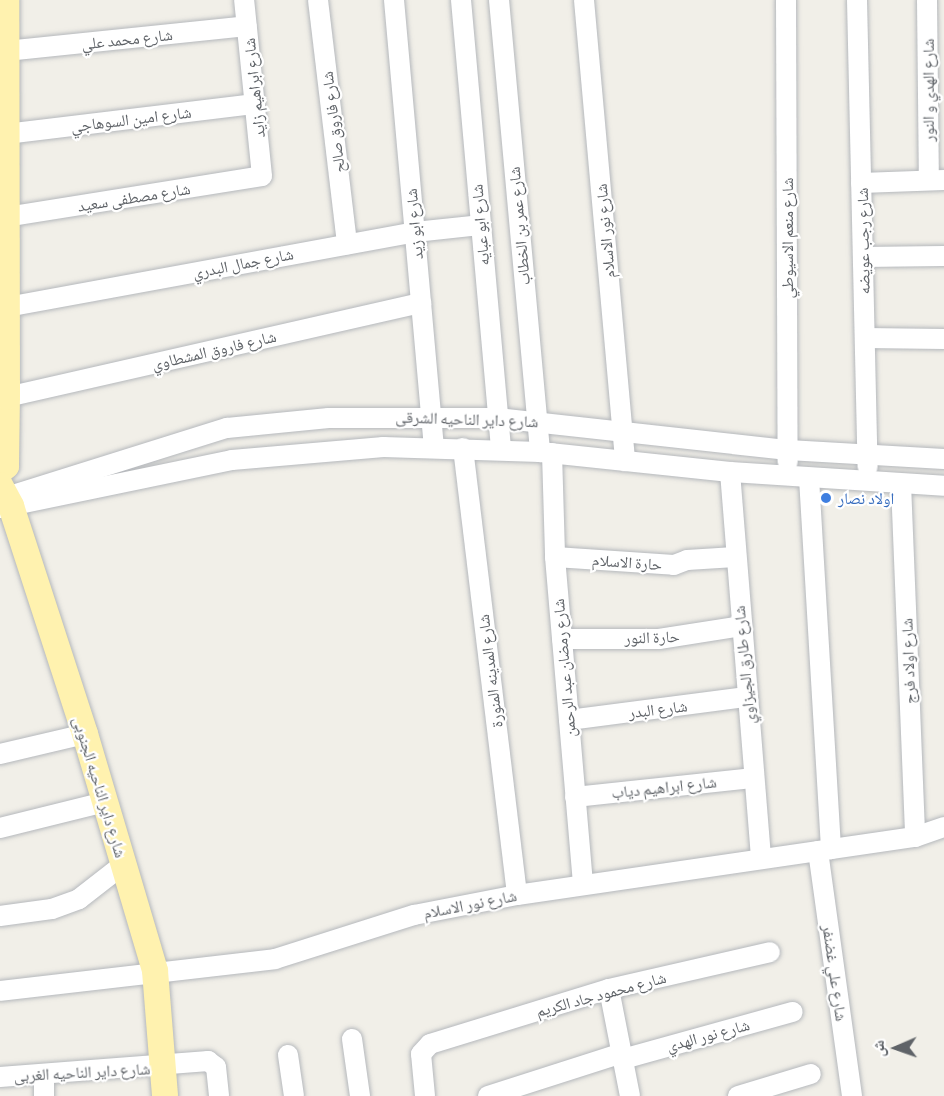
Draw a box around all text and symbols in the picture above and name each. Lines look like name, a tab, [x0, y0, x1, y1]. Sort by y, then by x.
street label: شارع محمد علي	[80, 25, 174, 53]
street label: شارع ابراهيم زايد	[239, 37, 269, 139]
street label: شارع الهدي و النور	[918, 38, 938, 142]
street label: شارع فاروق صالح	[317, 70, 349, 174]
street label: شارع امين السوهاجي	[70, 102, 192, 136]
street label: شارع عمر بن الخطاب	[504, 166, 534, 286]
street label: شارع منعم الاسيوطي	[777, 177, 797, 299]
street label: شارع مصطفى سعيد	[76, 179, 192, 215]
street label: شارع ابو عبايه	[467, 183, 493, 267]
street label: شارع نور الاسلام	[591, 183, 619, 279]
street label: شارع رجب عويضه	[852, 187, 874, 295]
street label: شارع ابو زيد	[401, 188, 427, 260]
street label: شارع جمال البدري	[191, 244, 295, 282]
street label: شارع فاروق المشطاوي	[150, 326, 278, 374]
street label: شارع داير الناحيه الشرقى	[395, 407, 539, 431]
place label: اولاد نصار	[838, 488, 894, 508]
marker: اولاد نصار	[819, 491, 833, 505]
street label: حارة الاسلام	[591, 550, 663, 574]
street label: شارع رمضان عبد الرحمن	[548, 598, 580, 738]
street label: شارع طارق الجيزاوي	[729, 605, 759, 725]
street label: شارع المدينه المنورة	[474, 613, 506, 729]
street label: شارع اولاد فرج	[897, 618, 919, 704]
street label: حارة النور	[624, 626, 680, 648]
street label: شارع البدر	[627, 696, 689, 722]
street label: شارع داير الناحيه الجنوبى	[69, 714, 131, 860]
street label: شارع ابراهيم دياب	[610, 772, 718, 802]
street label: شارع نور الاسلام	[422, 886, 518, 922]
street label: شارع علي غضنفر	[819, 923, 851, 1023]
street label: شارع محمود جاد الكريم	[534, 967, 668, 1021]
street label: شارع نور الهدي	[664, 1015, 752, 1055]
north arrow	[866, 1018, 926, 1078]
text: ش	[868, 1040, 887, 1057]
street label: شارع داير الناحيه الغربى	[13, 1059, 151, 1085]

